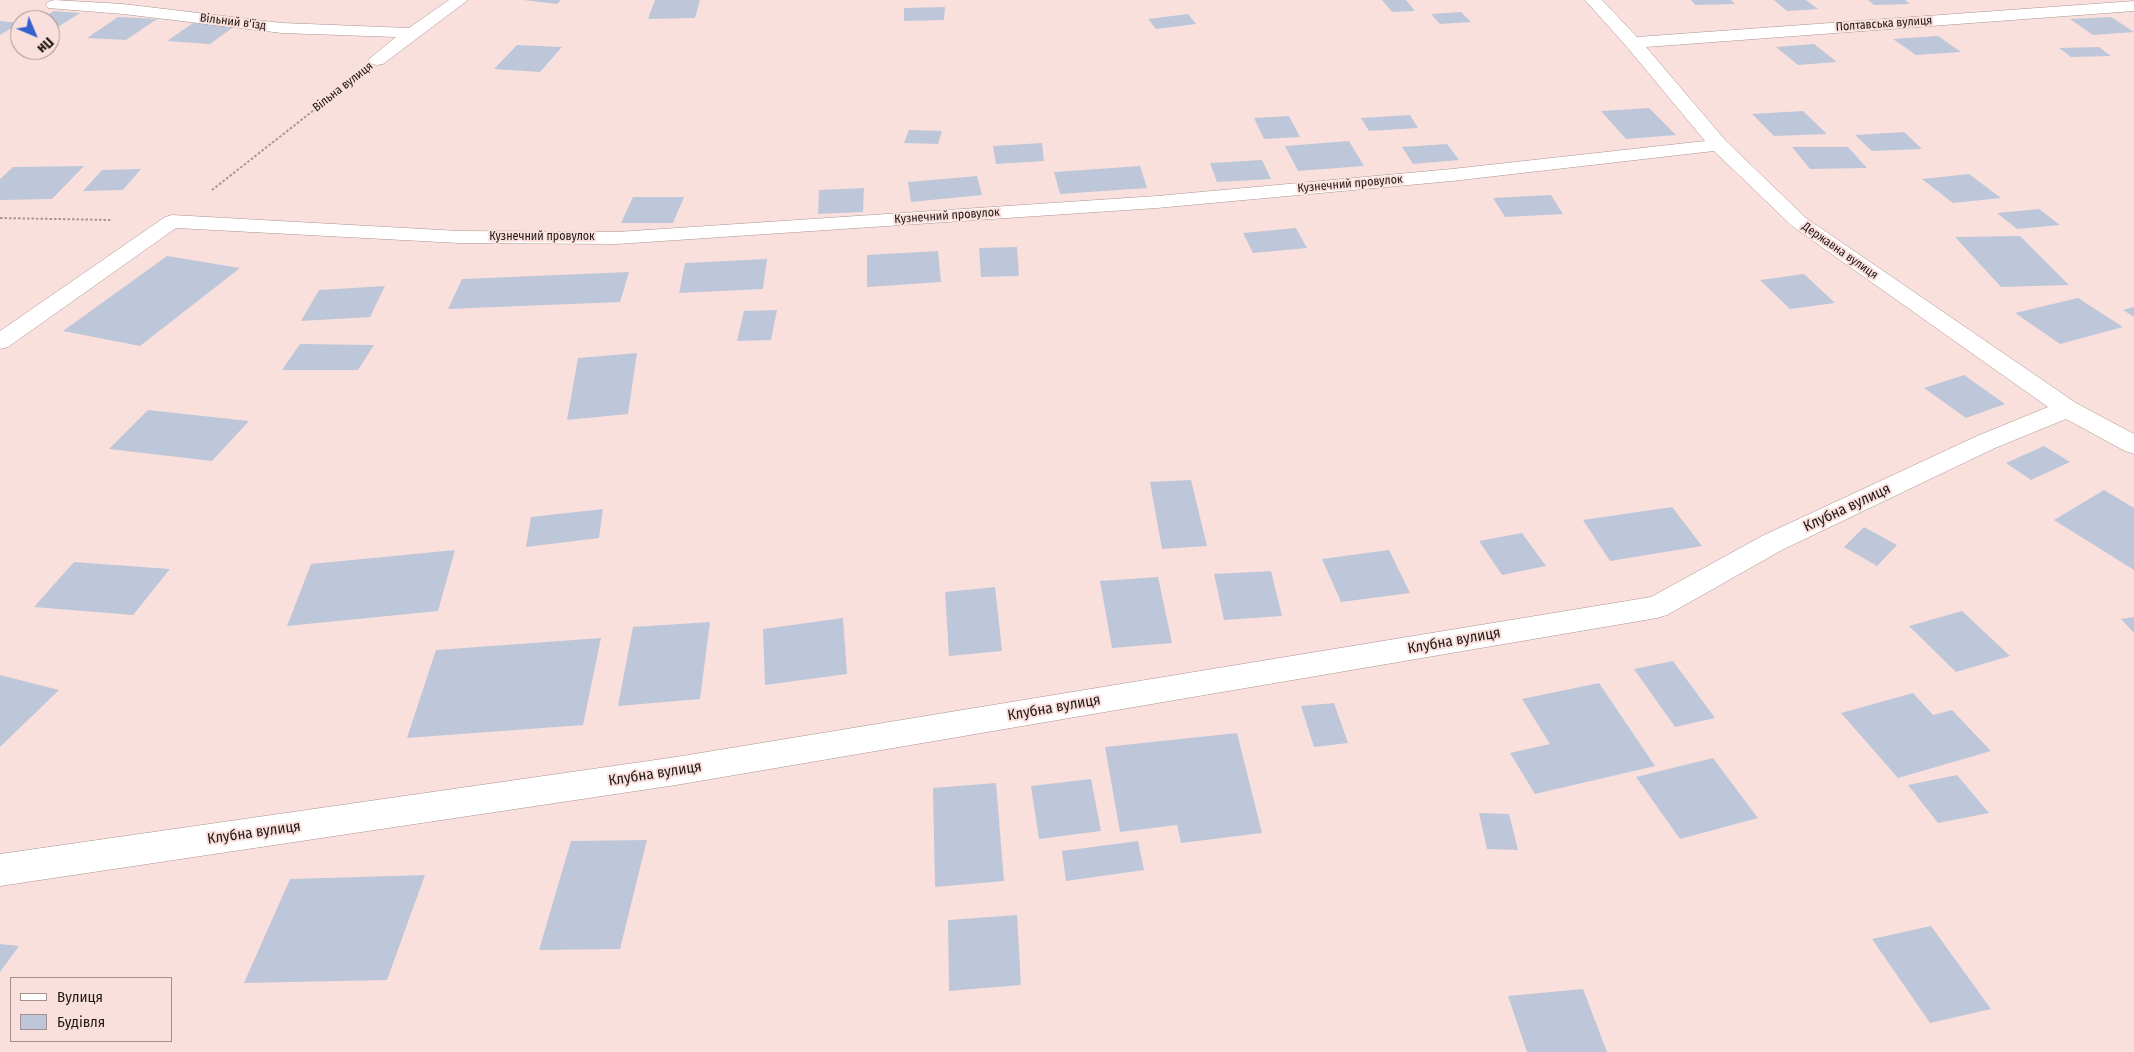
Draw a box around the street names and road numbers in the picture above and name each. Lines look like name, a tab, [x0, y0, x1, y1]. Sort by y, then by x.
street label: Вільний в'їзд	[199, 11, 267, 33]
street label: Полтавська вулиця	[1835, 13, 1933, 35]
street label: Вільна вулиця	[310, 59, 376, 115]
street label: Кузнечний провулок	[1297, 172, 1403, 196]
street label: Кузнечний провулок	[894, 205, 1000, 227]
street label: Державна вулиця	[1799, 219, 1881, 283]
street label: Кузнечний провулок	[489, 230, 595, 244]
street label: Клубна вулиця	[1801, 480, 1893, 536]
street label: Клубна вулиця	[1406, 624, 1502, 658]
street label: Клубна вулиця	[1006, 691, 1102, 725]
street label: Клубна вулиця	[607, 758, 703, 790]
street label: Клубна вулиця	[206, 818, 302, 848]

